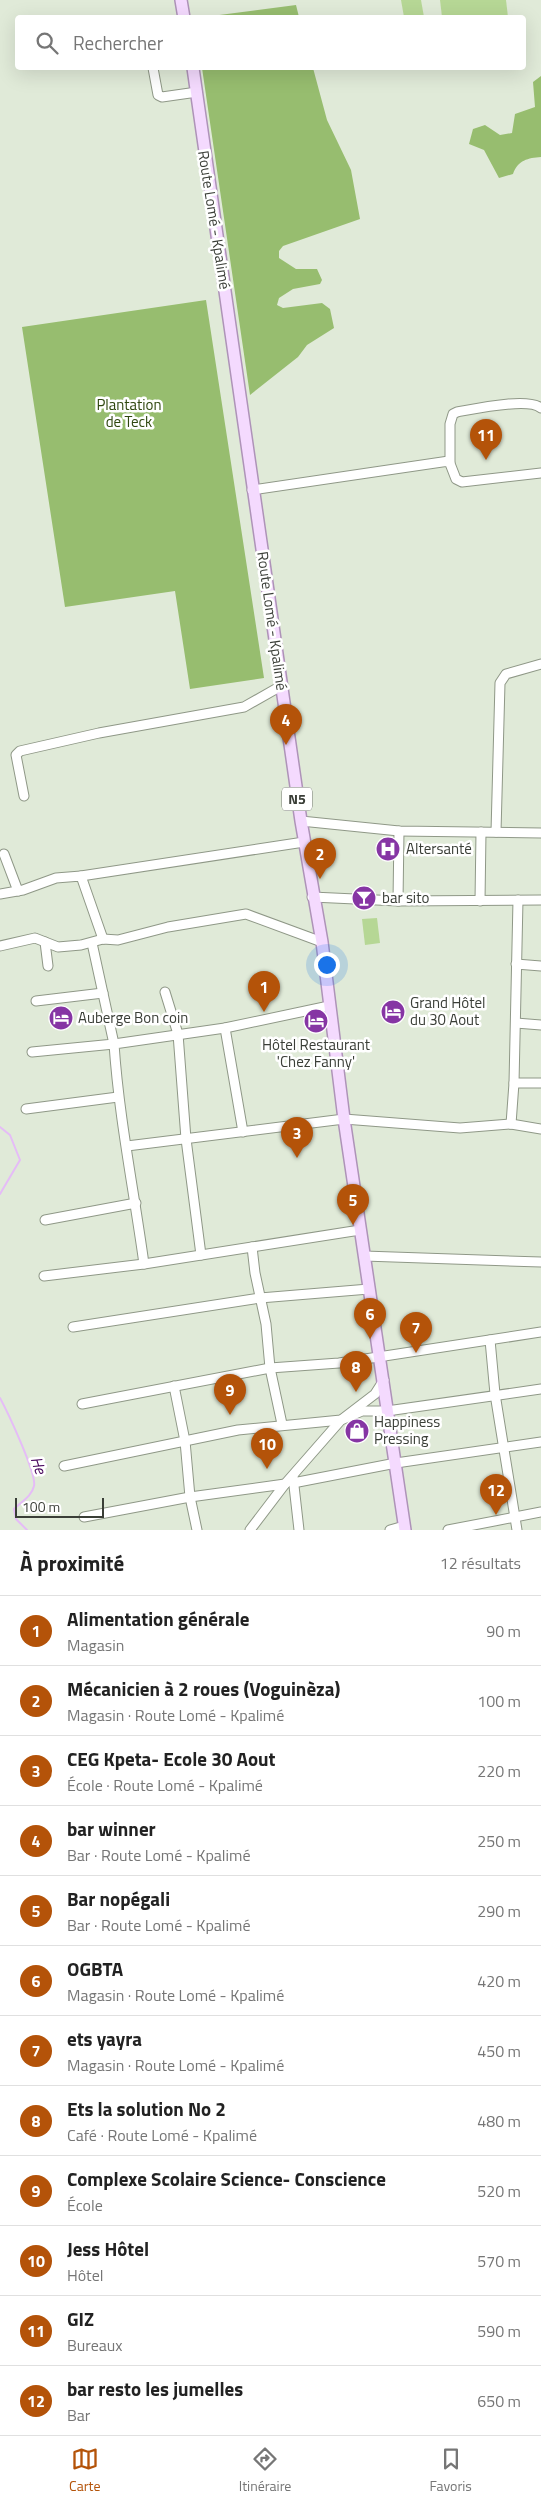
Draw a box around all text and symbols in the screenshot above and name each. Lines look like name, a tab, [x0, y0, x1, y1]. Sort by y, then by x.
search box	[15, 15, 526, 70]
text: Rechercher	[73, 28, 163, 57]
icon: search	[33, 29, 61, 57]
street label: Route Lomé - Kpalimé	[192, 149, 237, 291]
park label: Plantation de Teck	[96, 393, 162, 433]
pin: 11	[470, 419, 502, 460]
street label: Route Lomé - Kpalimé	[251, 550, 294, 692]
pin: 4	[270, 704, 302, 745]
road number: N5	[282, 788, 312, 811]
hospital icon: Altersanté	[375, 836, 401, 862]
place label: Altersanté	[406, 837, 472, 860]
pin: 2	[304, 838, 336, 879]
bar icon: bar sito	[351, 885, 377, 911]
place label: bar sito	[382, 886, 429, 909]
your location	[314, 952, 340, 978]
pin: 1	[248, 971, 280, 1012]
place label: Grand Hôtel du 30 Aout	[410, 991, 485, 1031]
hotel icon: Grand Hôtel du 30 Aout	[380, 999, 406, 1025]
hotel icon: Auberge Bon coin	[48, 1005, 74, 1031]
place label: Auberge Bon coin	[78, 1006, 188, 1029]
hotel icon: Hôtel Restaurant 'Chez Fanny'	[303, 1008, 329, 1034]
place label: Hôtel Restaurant 'Chez Fanny'	[262, 1033, 371, 1073]
pin: 3	[281, 1117, 313, 1158]
pin: 5	[337, 1184, 369, 1225]
pin: 6	[354, 1298, 386, 1339]
pin: 7	[400, 1312, 432, 1353]
pin: 8	[340, 1351, 372, 1392]
pin: 9	[214, 1374, 246, 1415]
place label: Happiness Pressing	[374, 1410, 440, 1450]
shop icon: Happiness Pressing	[344, 1418, 370, 1444]
pin: 10	[251, 1428, 283, 1469]
water label: He	[25, 1453, 54, 1478]
pin: 12	[480, 1474, 512, 1515]
scale bar	[15, 1495, 104, 1518]
text: 100 m	[22, 1496, 60, 1517]
text: À proximité	[20, 1547, 124, 1579]
text: 12 résultats	[440, 1551, 521, 1575]
text: Alimentation générale	[67, 1604, 249, 1633]
text: 1	[32, 1619, 40, 1643]
text: 90 m	[486, 1619, 521, 1643]
text: Magasin	[67, 1633, 124, 1657]
text: Mécanicien à 2 roues (Voguinèza)	[67, 1674, 340, 1703]
text: 2	[32, 1689, 40, 1713]
text: 100 m	[477, 1689, 521, 1713]
text: Magasin · Route Lomé - Kpalimé	[67, 1703, 284, 1727]
text: CEG Kpeta- Ecole 30 Aout	[67, 1744, 276, 1773]
text: 3	[32, 1759, 40, 1783]
text: 220 m	[477, 1759, 521, 1783]
text: École · Route Lomé - Kpalimé	[67, 1773, 263, 1797]
text: bar winner	[67, 1814, 156, 1843]
text: 4	[32, 1829, 40, 1853]
text: 250 m	[477, 1829, 521, 1853]
text: Bar · Route Lomé - Kpalimé	[67, 1843, 251, 1867]
text: Bar nopégali	[67, 1884, 170, 1913]
text: 5	[32, 1899, 40, 1923]
text: 290 m	[477, 1899, 521, 1923]
text: Bar · Route Lomé - Kpalimé	[67, 1913, 251, 1937]
text: OGBTA	[67, 1954, 123, 1983]
text: 6	[32, 1969, 40, 1993]
text: 420 m	[477, 1969, 521, 1993]
text: Magasin · Route Lomé - Kpalimé	[67, 1983, 284, 2007]
text: ets yayra	[67, 2024, 142, 2053]
text: 7	[32, 2039, 40, 2063]
text: 450 m	[477, 2039, 521, 2063]
text: Magasin · Route Lomé - Kpalimé	[67, 2053, 284, 2077]
text: Ets la solution No 2	[67, 2094, 226, 2123]
text: 8	[32, 2109, 40, 2133]
text: 480 m	[477, 2109, 521, 2133]
text: Café · Route Lomé - Kpalimé	[67, 2123, 257, 2147]
text: Complexe Scolaire Science- Conscience	[67, 2164, 386, 2193]
text: 9	[32, 2179, 40, 2203]
text: 520 m	[477, 2179, 521, 2203]
text: École	[67, 2193, 103, 2217]
text: Jess Hôtel	[67, 2234, 149, 2263]
text: 10	[27, 2249, 45, 2273]
text: 570 m	[477, 2249, 521, 2273]
text: Hôtel	[67, 2263, 104, 2287]
text: GIZ	[67, 2304, 94, 2333]
text: 11	[27, 2319, 45, 2343]
text: 590 m	[477, 2319, 521, 2343]
text: Bureaux	[67, 2333, 123, 2357]
text: bar resto les jumelles	[67, 2374, 243, 2403]
text: 12	[27, 2389, 45, 2413]
text: 650 m	[477, 2389, 521, 2413]
text: Bar	[67, 2403, 90, 2427]
tab: Carte	[69, 2445, 101, 2496]
tab: Itinéraire	[239, 2445, 291, 2496]
tab: Favoris	[430, 2445, 472, 2496]

